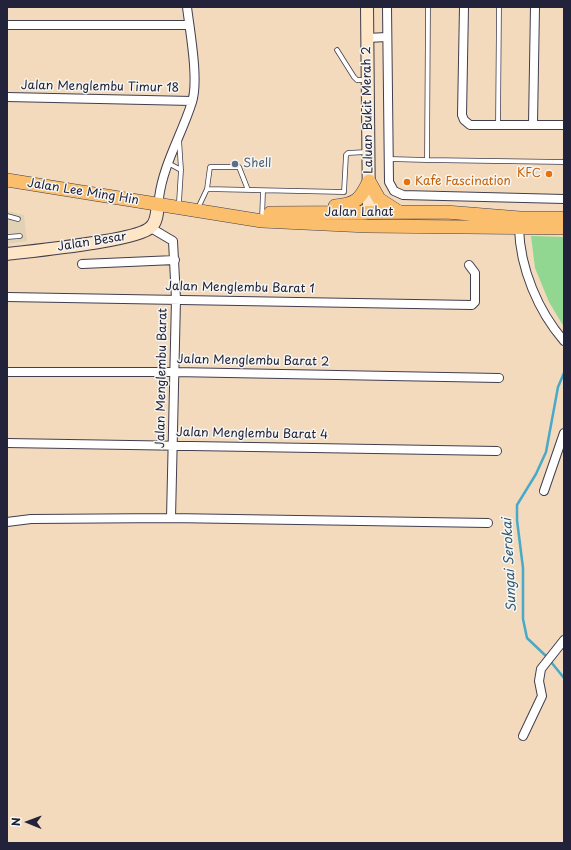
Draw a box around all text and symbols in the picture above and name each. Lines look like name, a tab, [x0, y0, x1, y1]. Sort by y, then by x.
street label: Laluan Bukit Merah 2	[360, 46, 376, 174]
street label: Jalan Menglembu Timur 18	[21, 78, 179, 96]
place label: Shell	[243, 157, 271, 171]
marker: Shell	[230, 159, 240, 169]
place label: KFC	[517, 167, 541, 181]
marker: KFC	[544, 169, 554, 179]
place label: Kafe Fascination	[415, 175, 511, 189]
street label: Jalan Lee Ming Hin	[26, 176, 140, 208]
marker: Kafe Fascination	[402, 177, 412, 187]
street label: Jalan Lahat	[325, 206, 393, 220]
street label: Jalan Besar	[56, 229, 128, 255]
street label: Jalan Menglembu Barat 1	[165, 279, 315, 297]
street label: Jalan Menglembu Barat	[154, 308, 170, 448]
street label: Jalan Menglembu Barat 2	[177, 352, 329, 370]
street label: Jalan Menglembu Barat 4	[176, 425, 328, 443]
water label: Sungai Serokai	[500, 518, 520, 612]
north arrow	[8, 802, 48, 842]
text: N	[7, 817, 24, 826]

